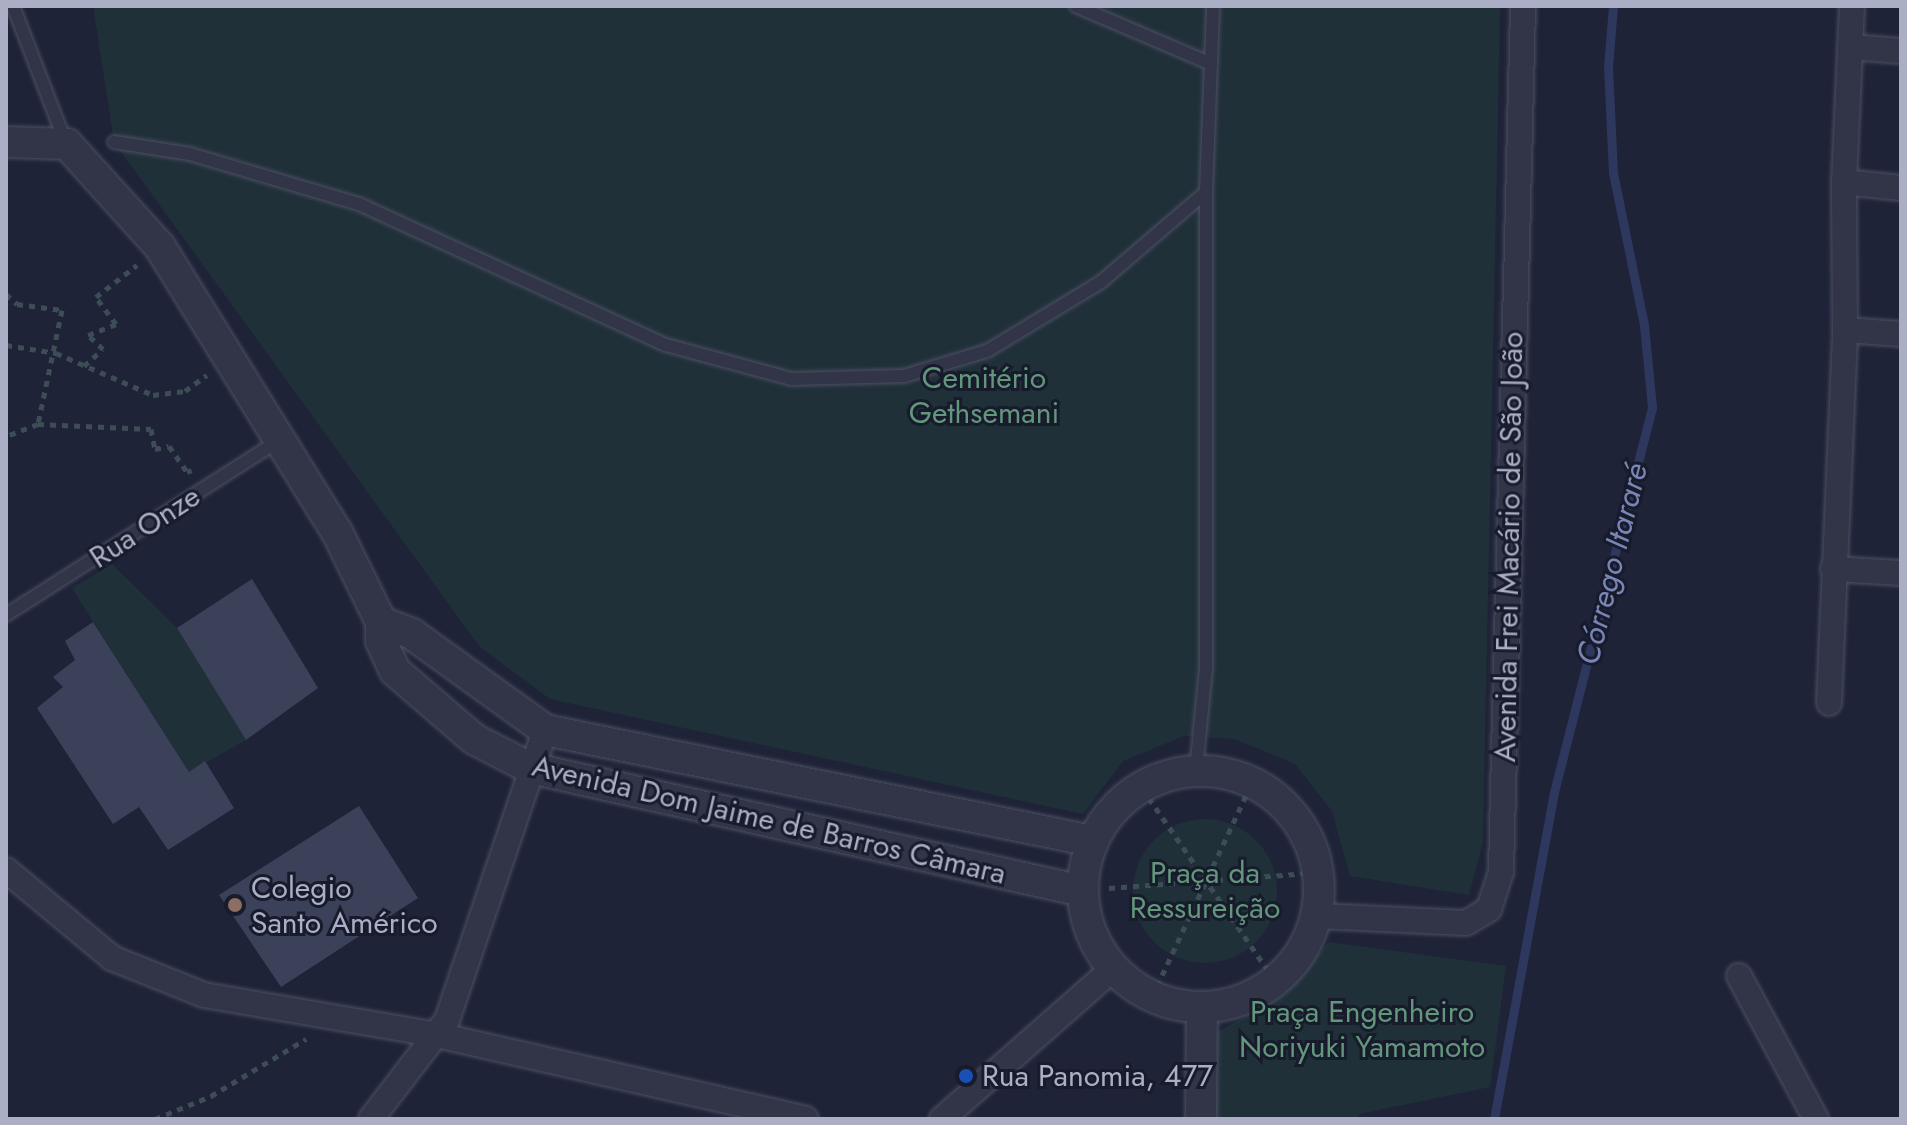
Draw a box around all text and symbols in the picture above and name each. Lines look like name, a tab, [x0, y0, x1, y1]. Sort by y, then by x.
street label: Avenida Frei Macário de São João	[1487, 331, 1531, 763]
park label: Cemitério Gethsemani	[909, 360, 1059, 430]
water label: Córrego Itararé	[1568, 459, 1656, 669]
street label: Rua Onze	[83, 478, 207, 576]
street label: Avenida Dom Jaime de Barros Câmara	[529, 748, 1009, 892]
park label: Praça da Ressureição	[1130, 855, 1280, 926]
place label: Colegio Santo Américo	[251, 870, 438, 940]
marker: Colegio Santo Américo	[226, 896, 244, 914]
park label: Praça Engenheiro Noriyuki Yamamoto	[1239, 994, 1485, 1064]
place label: Rua Panomia, 477	[982, 1058, 1213, 1094]
marker: Rua Panomia, 477	[957, 1067, 975, 1085]

